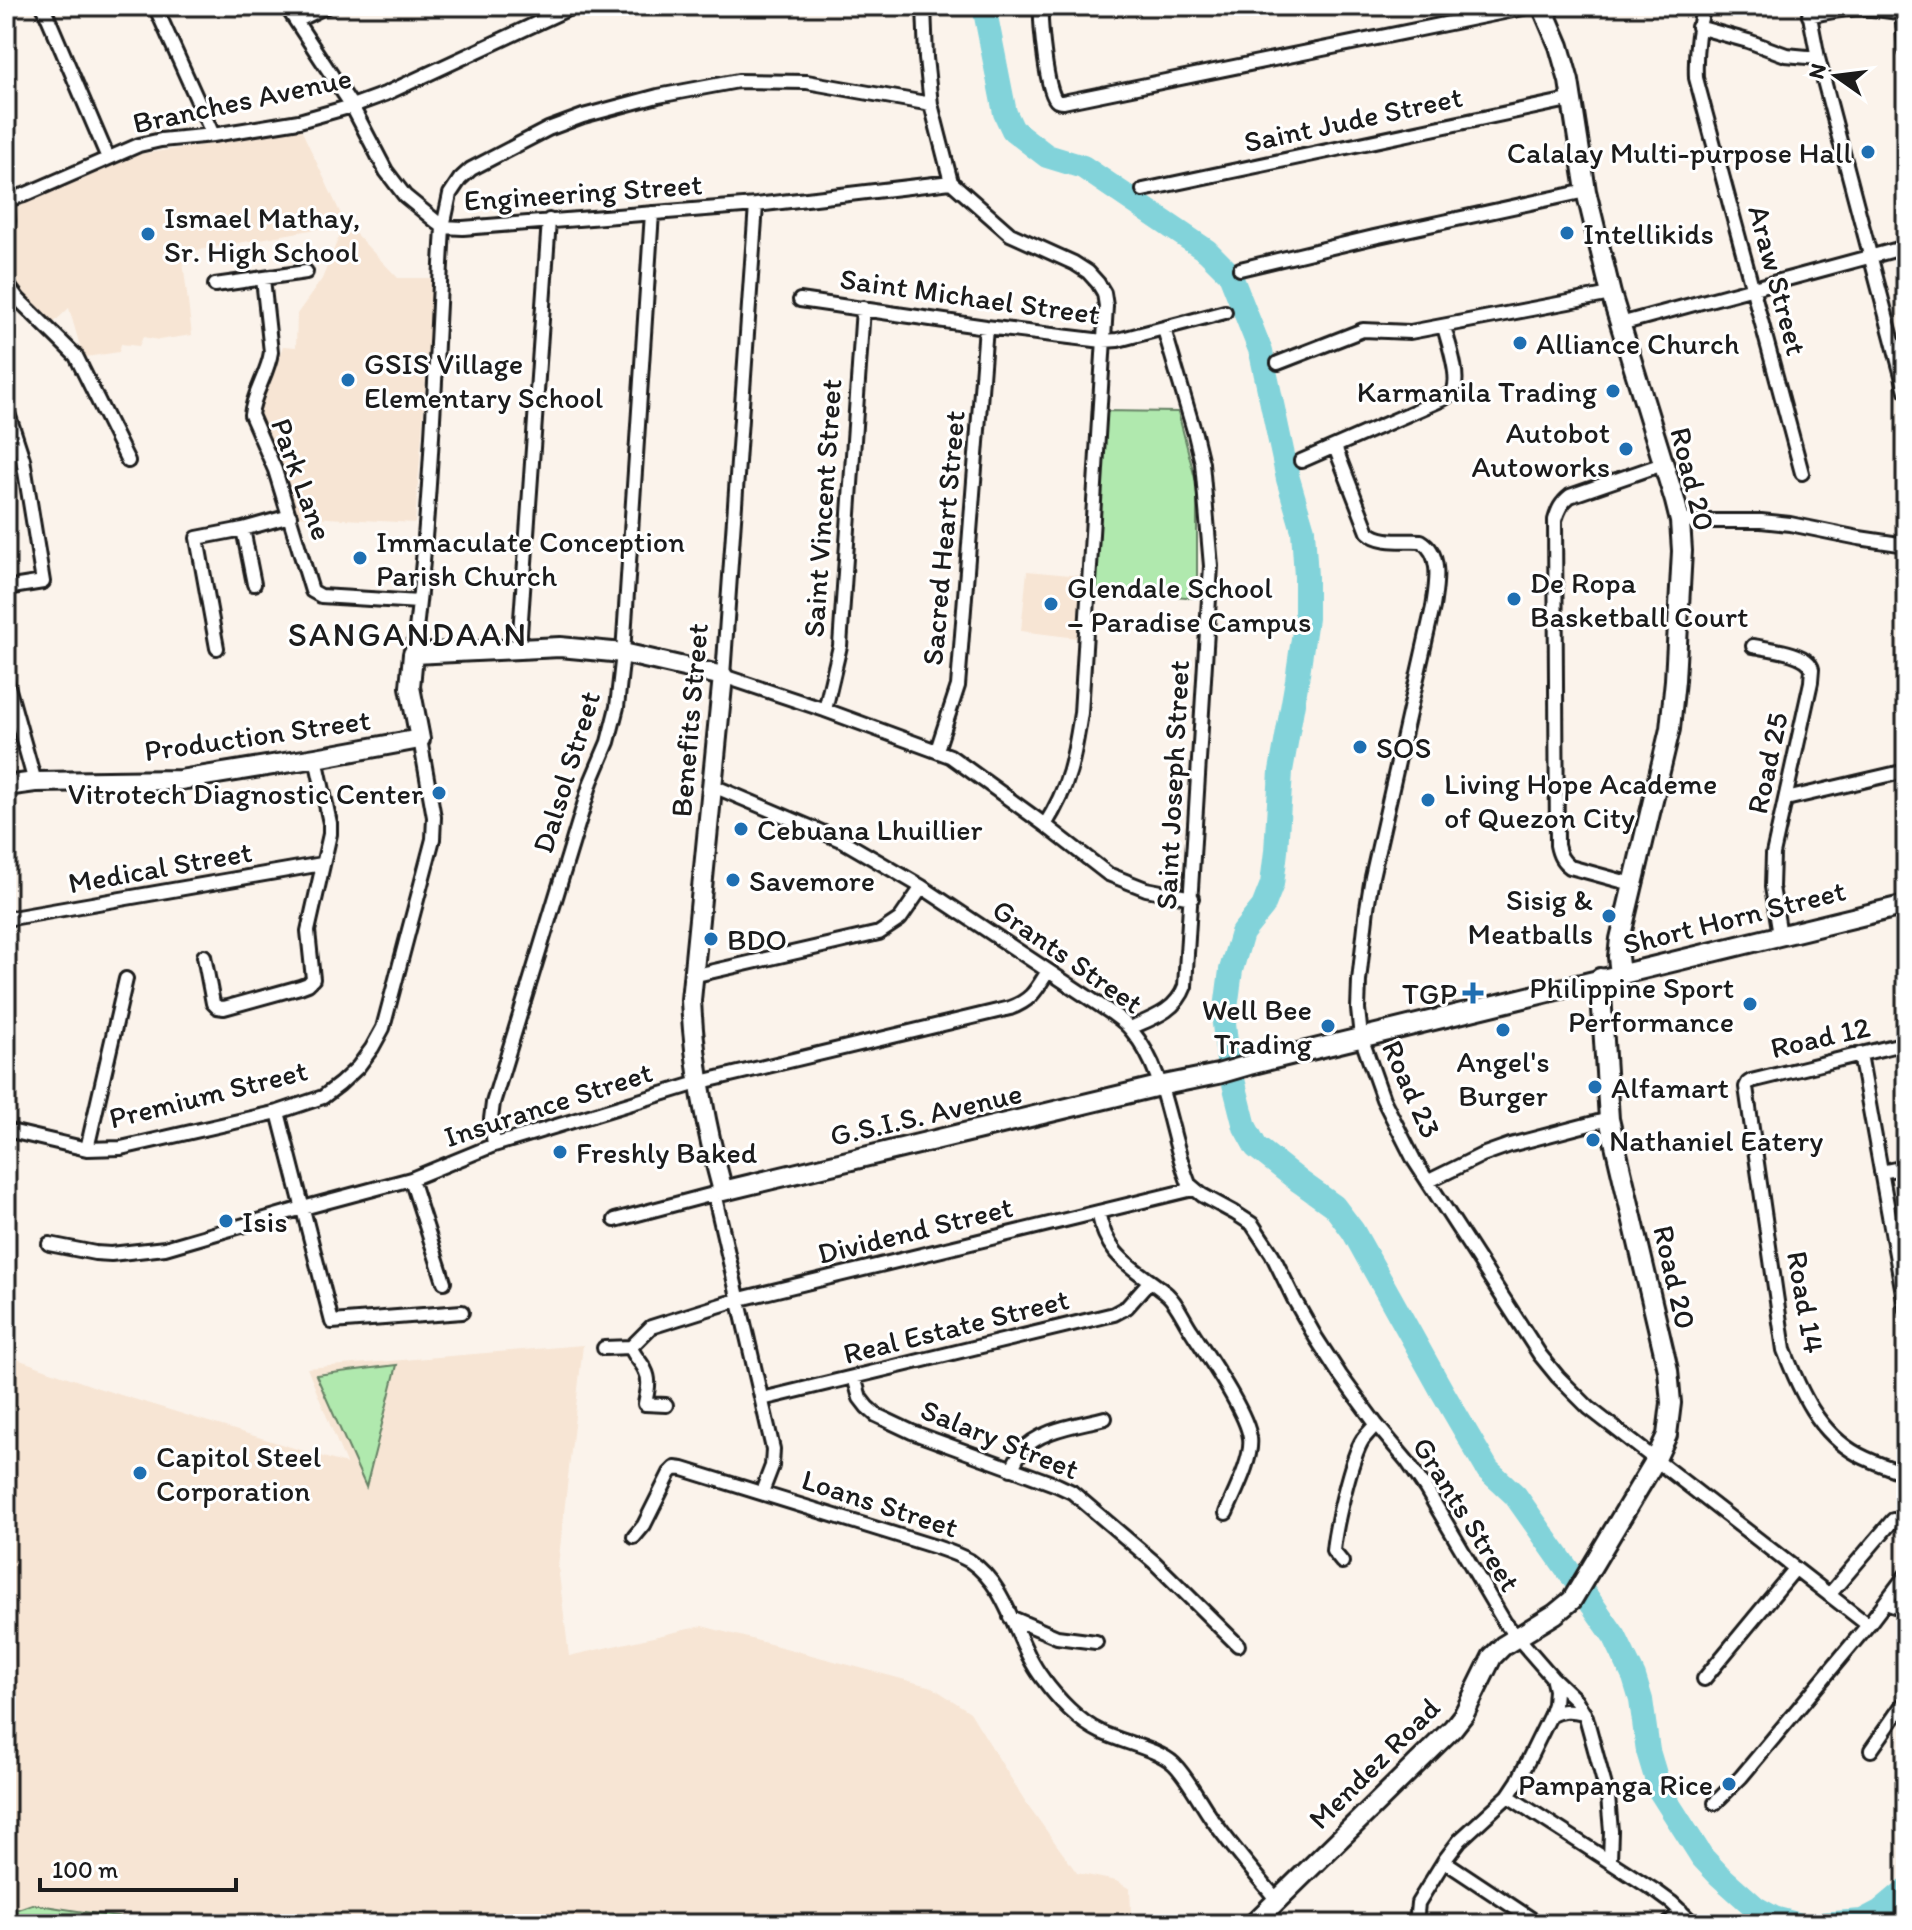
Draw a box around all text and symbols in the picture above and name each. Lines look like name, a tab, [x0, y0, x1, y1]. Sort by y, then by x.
north arrow	[1796, 36, 1876, 116]
street label: Branches Avenue	[129, 59, 355, 141]
text: N	[1802, 61, 1832, 82]
street label: Saint Jude Street	[1240, 78, 1466, 160]
place label: Calalay Multi-purpose Hall	[1507, 134, 1853, 171]
marker: Calalay Multi-purpose Hall	[1859, 143, 1877, 161]
street label: Engineering Street	[462, 165, 704, 219]
place label: Ismael Mathay, Sr. High School	[164, 199, 361, 270]
street label: Araw Street	[1740, 201, 1816, 359]
place label: Intellikids	[1583, 215, 1714, 252]
marker: Intellikids	[1558, 224, 1576, 242]
marker: Ismael Mathay, Sr. High School	[139, 225, 157, 243]
street label: Saint Michael Street	[838, 259, 1102, 333]
place label: Alliance Church	[1536, 325, 1739, 362]
marker: Alliance Church	[1511, 334, 1529, 352]
place label: GSIS Village Elementary School	[364, 345, 604, 416]
marker: GSIS Village Elementary School	[339, 371, 357, 389]
place label: Karmanila Trading	[1357, 373, 1598, 410]
street label: Saint Vincent Street	[795, 377, 849, 639]
marker: Karmanila Trading	[1604, 382, 1622, 400]
street label: Sacred Heart Street	[913, 409, 973, 667]
street label: Park Lane	[263, 413, 341, 545]
place label: Autobot Autoworks	[1472, 414, 1610, 485]
street label: Road 20	[1662, 423, 1724, 535]
marker: Autobot Autoworks	[1617, 440, 1635, 458]
place label: Immaculate Conception Parish Church	[376, 523, 685, 594]
marker: Immaculate Conception Parish Church	[351, 549, 369, 567]
place label: De Ropa Basketball Court	[1530, 564, 1748, 635]
place label: Glendale School – Paradise Campus	[1067, 569, 1311, 640]
marker: De Ropa Basketball Court	[1505, 590, 1523, 608]
marker: Glendale School – Paradise Campus	[1042, 595, 1060, 613]
district label: SANGANDAAN	[288, 614, 528, 655]
street label: Benefits Street	[662, 621, 716, 819]
street label: Saint Joseph Street	[1147, 659, 1197, 911]
street label: Dalsol Street	[524, 687, 608, 857]
street label: Production Street	[142, 701, 372, 769]
street label: Road 25	[1738, 709, 1796, 817]
place label: SOS	[1376, 729, 1431, 766]
marker: SOS	[1351, 738, 1369, 756]
place label: Living Hope Academe of Quezon City	[1444, 765, 1717, 836]
place label: Vitrotech Diagnostic Center	[68, 775, 423, 812]
marker: Vitrotech Diagnostic Center	[430, 784, 448, 802]
marker: Living Hope Academe of Quezon City	[1419, 791, 1437, 809]
place label: Cebuana Lhuillier	[757, 811, 983, 848]
marker: Cebuana Lhuillier	[732, 820, 750, 838]
street label: Medical Street	[65, 833, 255, 901]
place label: Savemore	[749, 862, 875, 899]
marker: Savemore	[724, 871, 742, 889]
street label: Short Horn Street	[1619, 871, 1849, 963]
place label: Sisig & Meatballs	[1468, 881, 1593, 952]
street label: Grants Street	[986, 891, 1150, 1021]
marker: Sisig & Meatballs	[1600, 907, 1618, 925]
place label: BDO	[727, 921, 787, 958]
marker: BDO	[702, 930, 720, 948]
place label: Philippine Sport Performance	[1529, 969, 1734, 1040]
place label: TGP	[1402, 975, 1457, 1012]
marker: TGP	[1464, 984, 1482, 1002]
place label: Well Bee Trading	[1202, 991, 1313, 1062]
marker: Philippine Sport Performance	[1741, 995, 1759, 1013]
street label: Road 12	[1767, 1008, 1874, 1066]
marker: Well Bee Trading	[1319, 1017, 1337, 1035]
marker: Angel's Burger	[1494, 1021, 1512, 1039]
street label: Road 23	[1374, 1034, 1450, 1144]
place label: Angel's Burger	[1456, 1043, 1550, 1114]
street label: Premium Street	[105, 1051, 311, 1137]
street label: Insurance Street	[439, 1053, 657, 1155]
place label: Alfamart	[1611, 1069, 1729, 1106]
street label: G.S.I.S. Avenue	[826, 1074, 1026, 1154]
marker: Alfamart	[1586, 1078, 1604, 1096]
place label: Nathaniel Eatery	[1609, 1122, 1823, 1159]
marker: Nathaniel Eatery	[1584, 1131, 1602, 1149]
place label: Freshly Baked	[576, 1134, 758, 1171]
marker: Freshly Baked	[551, 1143, 569, 1161]
street label: Dividend Street	[814, 1188, 1016, 1272]
place label: Isis	[242, 1203, 288, 1240]
marker: Isis	[217, 1212, 235, 1230]
street label: Road 20	[1645, 1221, 1705, 1333]
street label: Road 14	[1779, 1248, 1833, 1356]
street label: Real Estate Street	[839, 1280, 1073, 1372]
street label: Salary Street	[916, 1391, 1084, 1487]
street label: Grants Street	[1405, 1430, 1529, 1598]
place label: Capitol Steel Corporation	[156, 1438, 322, 1509]
street label: Loans Street	[797, 1460, 963, 1546]
marker: Capitol Steel Corporation	[131, 1464, 149, 1482]
street label: Mendez Road	[1300, 1689, 1448, 1837]
place label: Pampanga Rice	[1518, 1766, 1713, 1803]
marker: Pampanga Rice	[1720, 1775, 1738, 1793]
scale bar	[40, 1842, 236, 1892]
text: 100 m	[52, 1855, 118, 1884]

